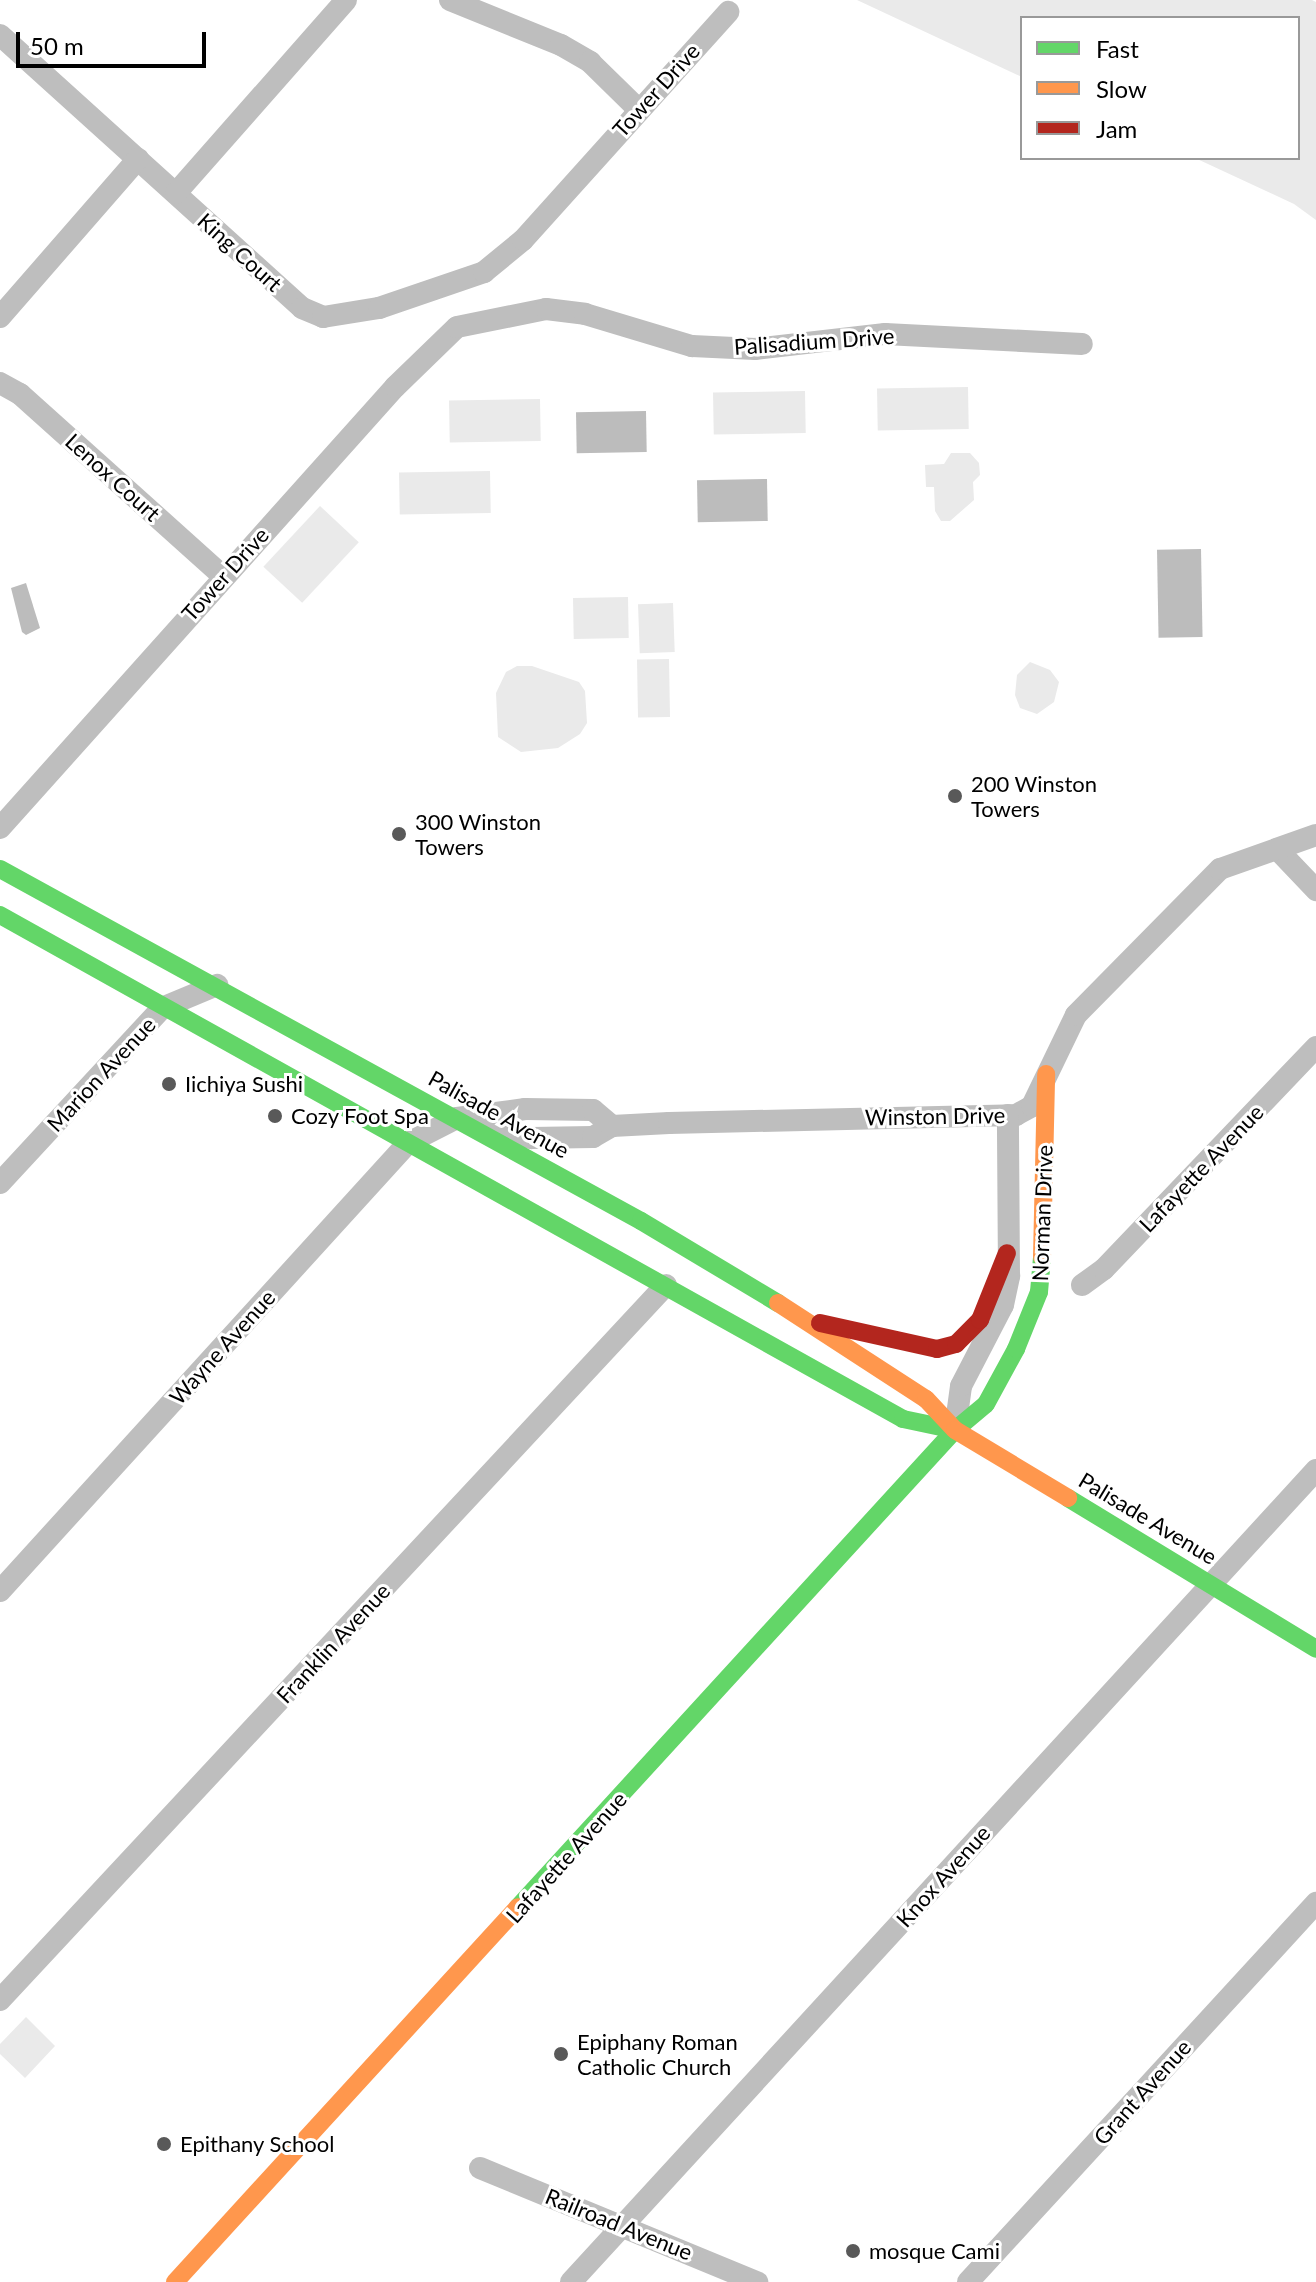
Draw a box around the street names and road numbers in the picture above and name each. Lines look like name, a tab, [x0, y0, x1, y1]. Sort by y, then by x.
street label: Tower Drive	[607, 38, 705, 142]
street label: King Court	[192, 207, 288, 297]
street label: Palisadium Drive	[733, 322, 895, 360]
street label: Lenox Court	[60, 428, 166, 526]
street label: Tower Drive	[176, 522, 274, 626]
street label: Marion Avenue	[41, 1011, 161, 1137]
street label: Palisade Avenue	[424, 1064, 574, 1164]
street label: Lafayette Avenue	[1133, 1098, 1269, 1238]
street label: Winston Drive	[865, 1102, 1005, 1130]
street label: Norman Drive	[1026, 1144, 1058, 1282]
street label: Wayne Avenue	[163, 1284, 281, 1410]
street label: Palisade Avenue	[1074, 1466, 1222, 1570]
street label: Franklin Avenue	[271, 1577, 395, 1709]
street label: Lafayette Avenue	[500, 1786, 632, 1928]
street label: Knox Avenue	[890, 1820, 996, 1932]
street label: Grant Avenue	[1088, 2034, 1196, 2150]
street label: Railroad Avenue	[541, 2182, 697, 2266]

